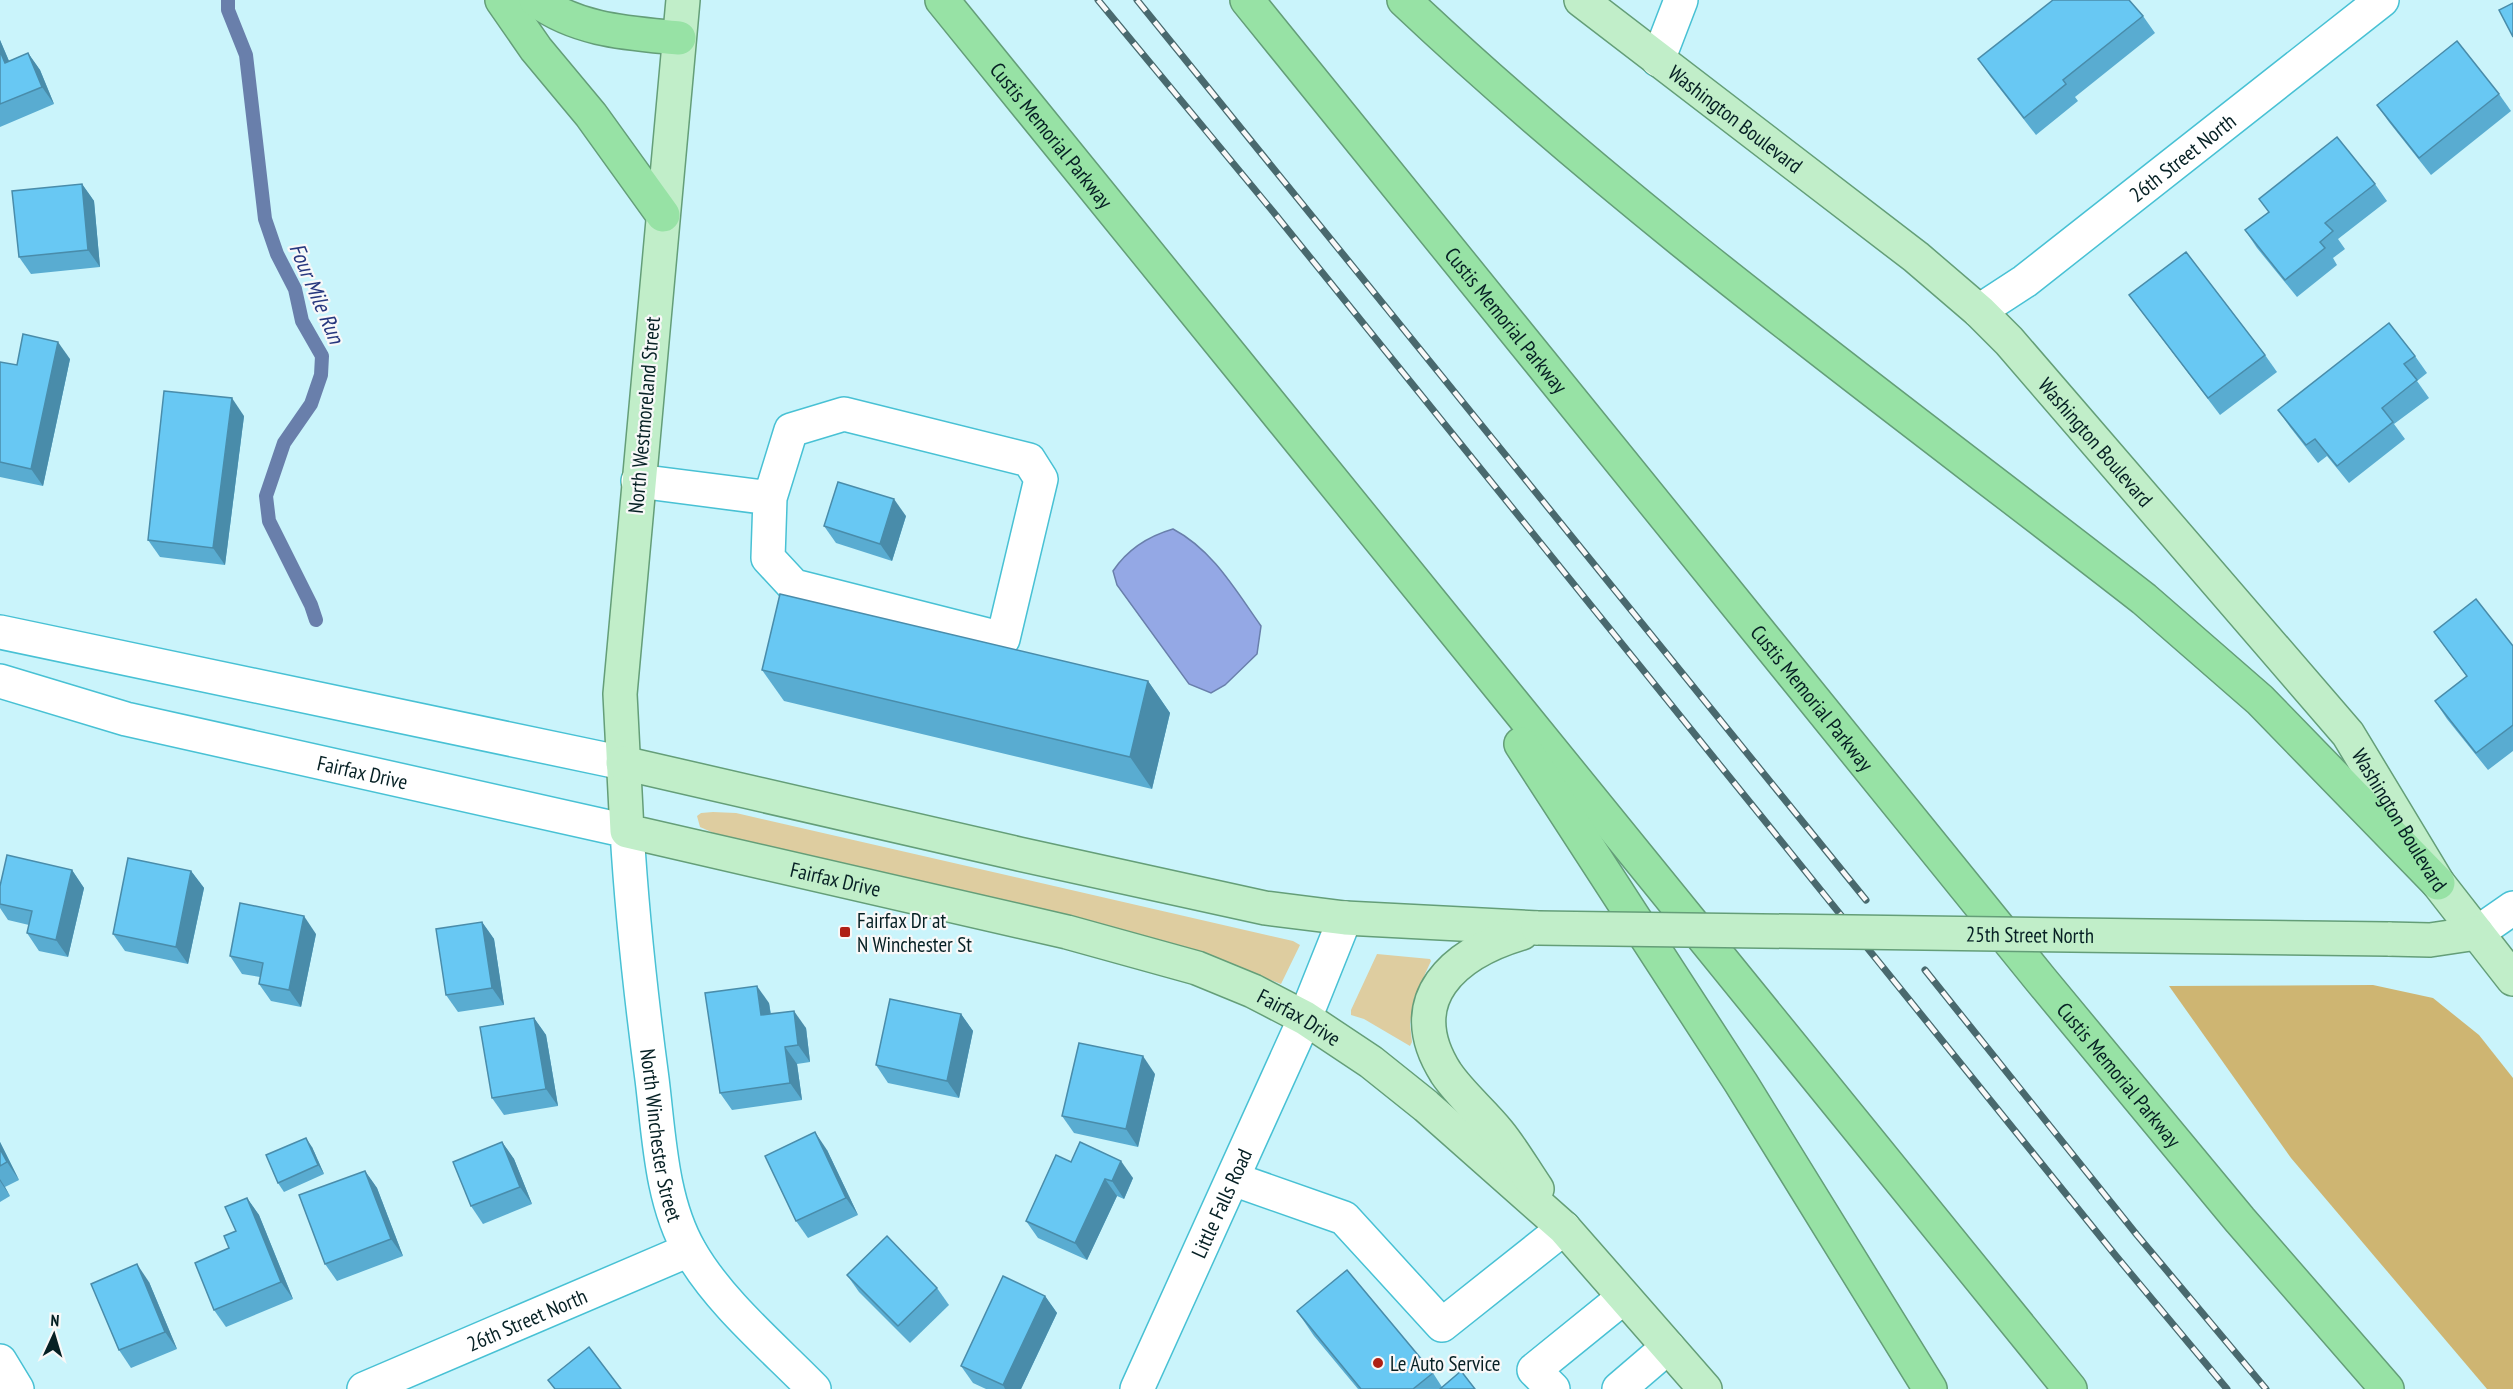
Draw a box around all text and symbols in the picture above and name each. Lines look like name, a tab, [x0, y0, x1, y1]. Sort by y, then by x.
street label: Custis Memorial Parkway	[984, 57, 1119, 214]
street label: Washington Boulevard	[1663, 59, 1808, 179]
street label: 26th Street North	[2124, 107, 2241, 207]
water label: Four Mile Run	[283, 239, 351, 349]
street label: Custis Memorial Parkway	[1439, 242, 1574, 399]
street label: North Westmoreland Street	[622, 315, 666, 514]
street label: Washington Boulevard	[2033, 372, 2159, 512]
street label: Custis Memorial Parkway	[1745, 619, 1880, 776]
street label: Washington Boulevard	[2346, 744, 2453, 897]
street label: Fairfax Drive	[315, 749, 410, 795]
street label: Fairfax Drive	[788, 855, 883, 902]
place label: Fairfax Dr at N Winchester St	[857, 907, 972, 958]
street label: 25th Street North	[1966, 920, 2094, 949]
marker: Fairfax Dr at N Winchester St	[838, 925, 852, 939]
street label: Fairfax Drive	[1253, 982, 1346, 1052]
street label: Custis Memorial Parkway	[2051, 996, 2187, 1153]
street label: North Winchester Street	[635, 1047, 689, 1225]
street label: Little Falls Road	[1185, 1144, 1258, 1262]
street label: 26th Street North	[463, 1282, 591, 1357]
north arrow	[24, 1305, 84, 1365]
text: N	[50, 1310, 60, 1330]
place label: Le Auto Service	[1390, 1350, 1500, 1377]
marker: Le Auto Service	[1371, 1356, 1385, 1370]

